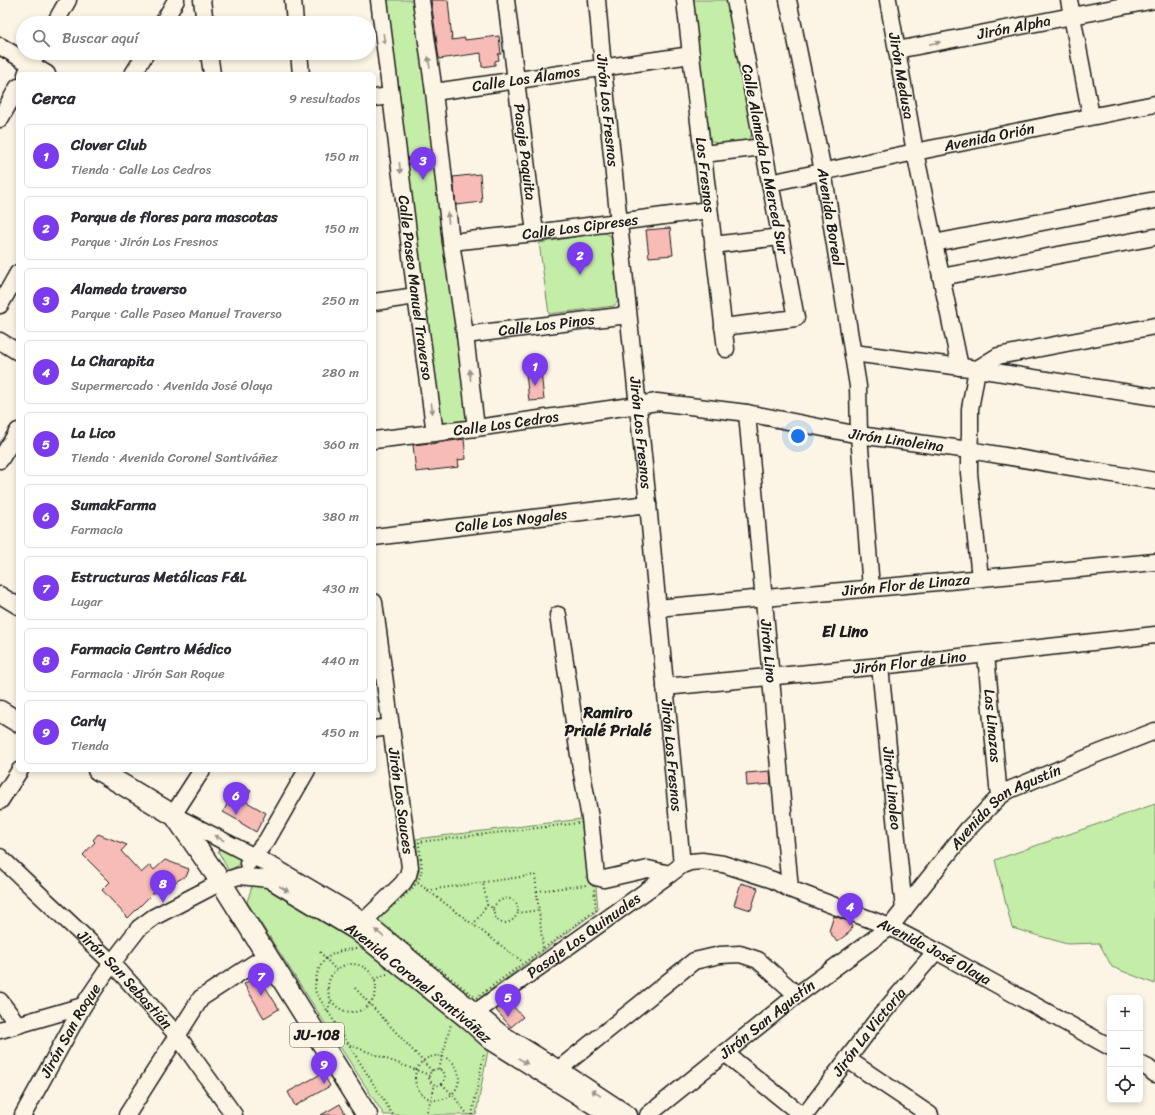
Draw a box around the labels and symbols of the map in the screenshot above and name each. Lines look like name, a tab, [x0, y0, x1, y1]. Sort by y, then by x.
street label: Jirón Alpha	[974, 7, 1053, 47]
street label: Jirón Medusa	[881, 29, 922, 122]
one-way arrow	[381, 33, 387, 45]
one-way arrow	[929, 39, 941, 45]
street label: Jirón Los Fresnos	[589, 52, 626, 168]
one-way arrow	[426, 56, 433, 68]
street label: Calle Los Álamos	[471, 58, 582, 99]
street label: Calle Alameda La Merced Sur	[734, 62, 796, 257]
street label: Pasaje Paquita	[506, 102, 544, 202]
street label: Avenida Orión	[941, 115, 1037, 159]
street label: Los Fresnos	[688, 136, 723, 214]
pin: 3	[410, 147, 436, 180]
one-way arrow	[397, 162, 403, 174]
street label: Avenida Boreal	[810, 165, 851, 268]
street label: Calle Paseo Manuel Traverso	[391, 194, 441, 382]
street label: Calle Los Cipreses	[521, 206, 640, 247]
one-way arrow	[445, 212, 452, 224]
pin: 2	[567, 242, 593, 275]
street label: Calle Los Pinos	[497, 306, 596, 344]
pin: 1	[522, 353, 548, 386]
one-way arrow	[467, 369, 473, 381]
street label: Jirón Los Fresnos	[622, 374, 659, 490]
one-way arrow	[429, 402, 435, 414]
street label: Calle Los Cedros	[452, 403, 561, 444]
street label: Jirón Linoleina	[846, 420, 946, 459]
your location	[788, 426, 808, 446]
street label: Calle Los Nogales	[454, 501, 569, 540]
street label: Jirón Flor de Linaza	[840, 566, 971, 604]
street label: Jirón Lino	[753, 617, 784, 684]
district label: El Lino	[822, 617, 869, 646]
street label: Jirón Flor de Lino	[851, 643, 968, 682]
street label: Las Linazas	[976, 688, 1009, 764]
street label: Jirón Los Fresnos	[653, 697, 690, 813]
district label: Ramiro Prialé Prialé	[564, 698, 652, 745]
street label: Jirón Los Sauces	[381, 745, 421, 856]
street label: Jirón Linoleo	[875, 745, 909, 831]
street label: Avenida San Agustín	[943, 757, 1065, 856]
pin: 6	[223, 782, 249, 815]
one-way arrow	[213, 835, 225, 841]
pin: 8	[150, 870, 176, 903]
one-way arrow	[279, 885, 289, 893]
street label: Pasaje Los Quinuales	[521, 885, 647, 985]
pin: 4	[837, 893, 863, 926]
street label: Avenida José Olaya	[873, 910, 997, 992]
street label: Avenida Coronel Santiváñez	[339, 914, 499, 1051]
street label: Jirón San Sebastián	[70, 923, 179, 1035]
one-way arrow	[374, 929, 385, 937]
pin: 7	[248, 963, 274, 996]
street label: Jirón San Agustín	[713, 973, 821, 1066]
street label: Jirón San Roque	[32, 978, 108, 1083]
street label: Jirón La Victoria	[825, 981, 913, 1083]
pin: 5	[495, 984, 521, 1017]
road number: JU-108	[290, 1023, 344, 1047]
pin: 9	[311, 1051, 337, 1084]
one-way arrow	[517, 1058, 529, 1065]
one-way arrow	[591, 1089, 601, 1097]

